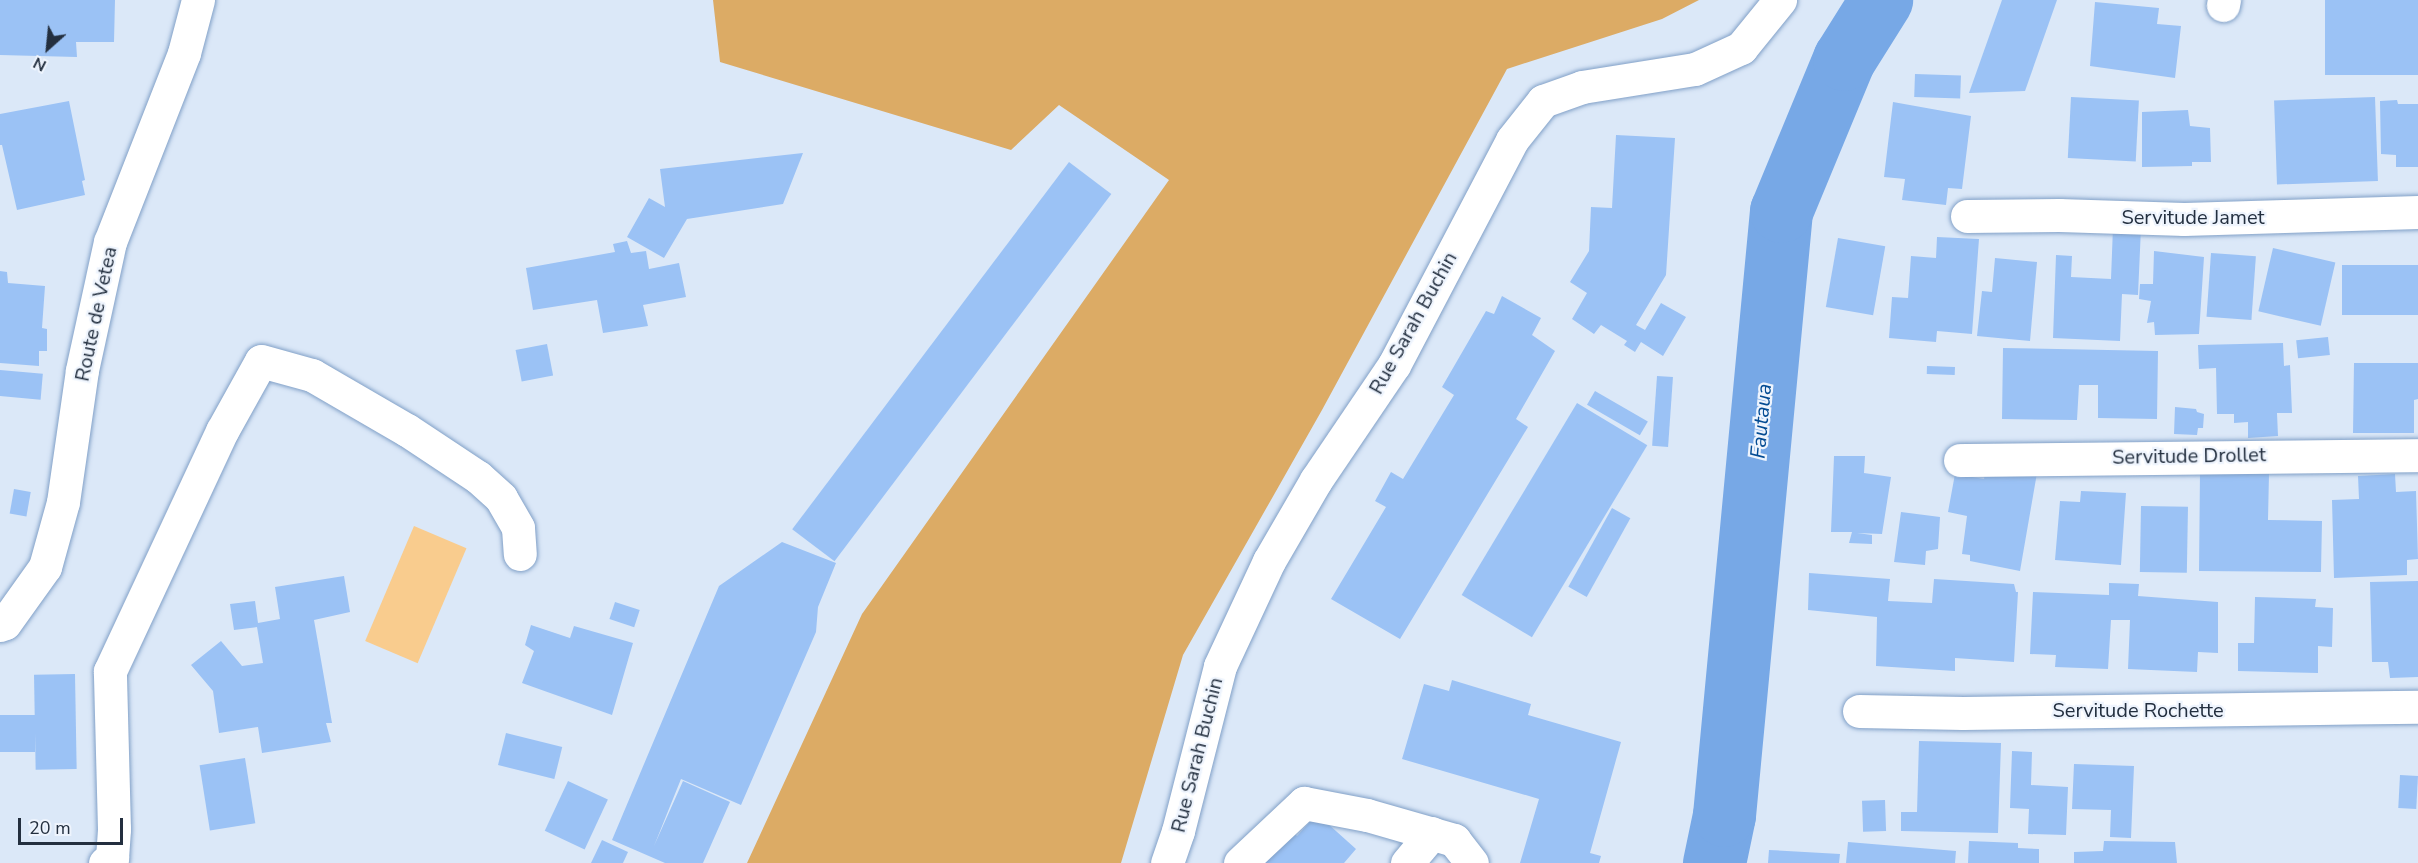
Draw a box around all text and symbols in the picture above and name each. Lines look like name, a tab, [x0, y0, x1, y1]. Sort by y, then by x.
north arrow	[18, 18, 78, 78]
text: N	[30, 52, 50, 77]
street label: Servitude Jamet	[2121, 205, 2265, 229]
street label: Route de Vetea	[70, 245, 122, 383]
street label: Rue Sarah Buchin	[1364, 248, 1462, 398]
water label: Fautaua	[1745, 382, 1777, 460]
street label: Servitude Drollet	[2112, 443, 2266, 469]
street label: Rue Sarah Buchin	[1166, 675, 1228, 835]
street label: Servitude Rochette	[2052, 698, 2224, 722]
scale bar	[21, 806, 126, 844]
text: 20 m	[29, 816, 71, 840]

